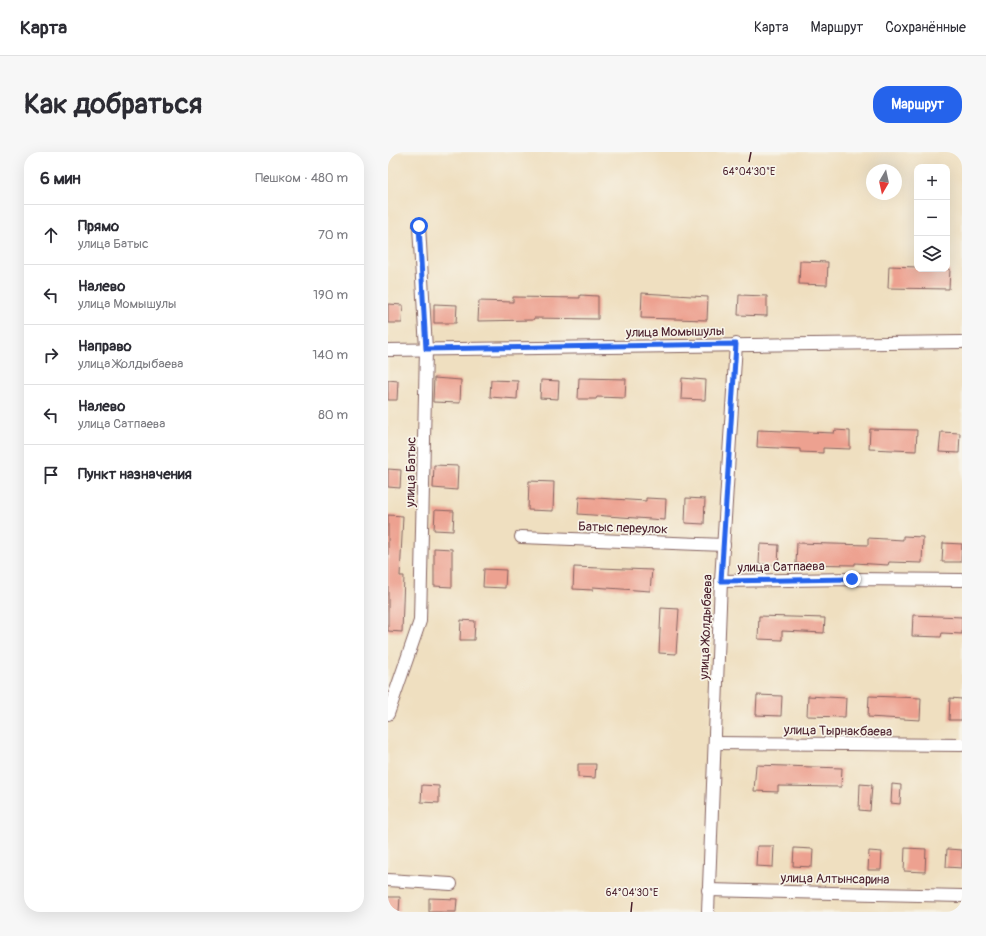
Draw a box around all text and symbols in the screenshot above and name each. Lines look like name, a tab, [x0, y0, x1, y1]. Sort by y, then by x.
text: Карта	[20, 16, 67, 40]
text: Карта	[754, 19, 789, 36]
text: Маршрут	[811, 19, 863, 36]
text: Сохранённые	[885, 19, 966, 36]
button: Маршрут	[873, 86, 962, 123]
text: Как добраться	[24, 87, 202, 122]
north arrow	[866, 164, 902, 200]
map controls	[914, 164, 950, 272]
button: +	[914, 164, 950, 200]
text: 64°04'30"E	[723, 166, 775, 178]
text: 6 мин	[40, 168, 81, 189]
text: Пешком · 480 m	[255, 170, 348, 186]
button: −	[914, 200, 950, 236]
text: Прямо	[78, 217, 119, 236]
route start	[410, 217, 428, 235]
icon: ahead	[40, 224, 62, 246]
text: 70 m	[318, 227, 348, 243]
text: улица Батыс	[78, 236, 149, 252]
button: layers	[914, 236, 950, 272]
text: Налево	[78, 277, 125, 296]
icon: left	[40, 284, 62, 306]
text: 190 m	[313, 287, 348, 303]
text: улица Момышулы	[78, 296, 176, 312]
street label: улица Момышулы	[625, 323, 724, 341]
text: Направо	[78, 337, 132, 356]
icon: right	[40, 344, 62, 366]
text: 140 m	[312, 347, 348, 363]
text: улица Жолдыбаева	[78, 356, 183, 372]
text: Налево	[78, 397, 125, 416]
icon: left	[40, 404, 62, 426]
text: 80 m	[318, 407, 348, 423]
text: улица Сатпаева	[78, 416, 165, 432]
street label: улица Батыс	[402, 436, 420, 508]
icon: arrive	[40, 464, 62, 486]
text: Пункт назначения	[78, 465, 192, 484]
street label: Батыс переулок	[578, 518, 668, 538]
street label: улица Сатпаева	[736, 558, 825, 576]
route end	[843, 570, 861, 588]
street label: улица Жолдыбаева	[696, 574, 716, 681]
street label: улица Тырнакбаева	[783, 722, 892, 740]
street label: улица Алтынсарина	[779, 870, 890, 888]
text: 64°04'30"E	[606, 887, 658, 899]

